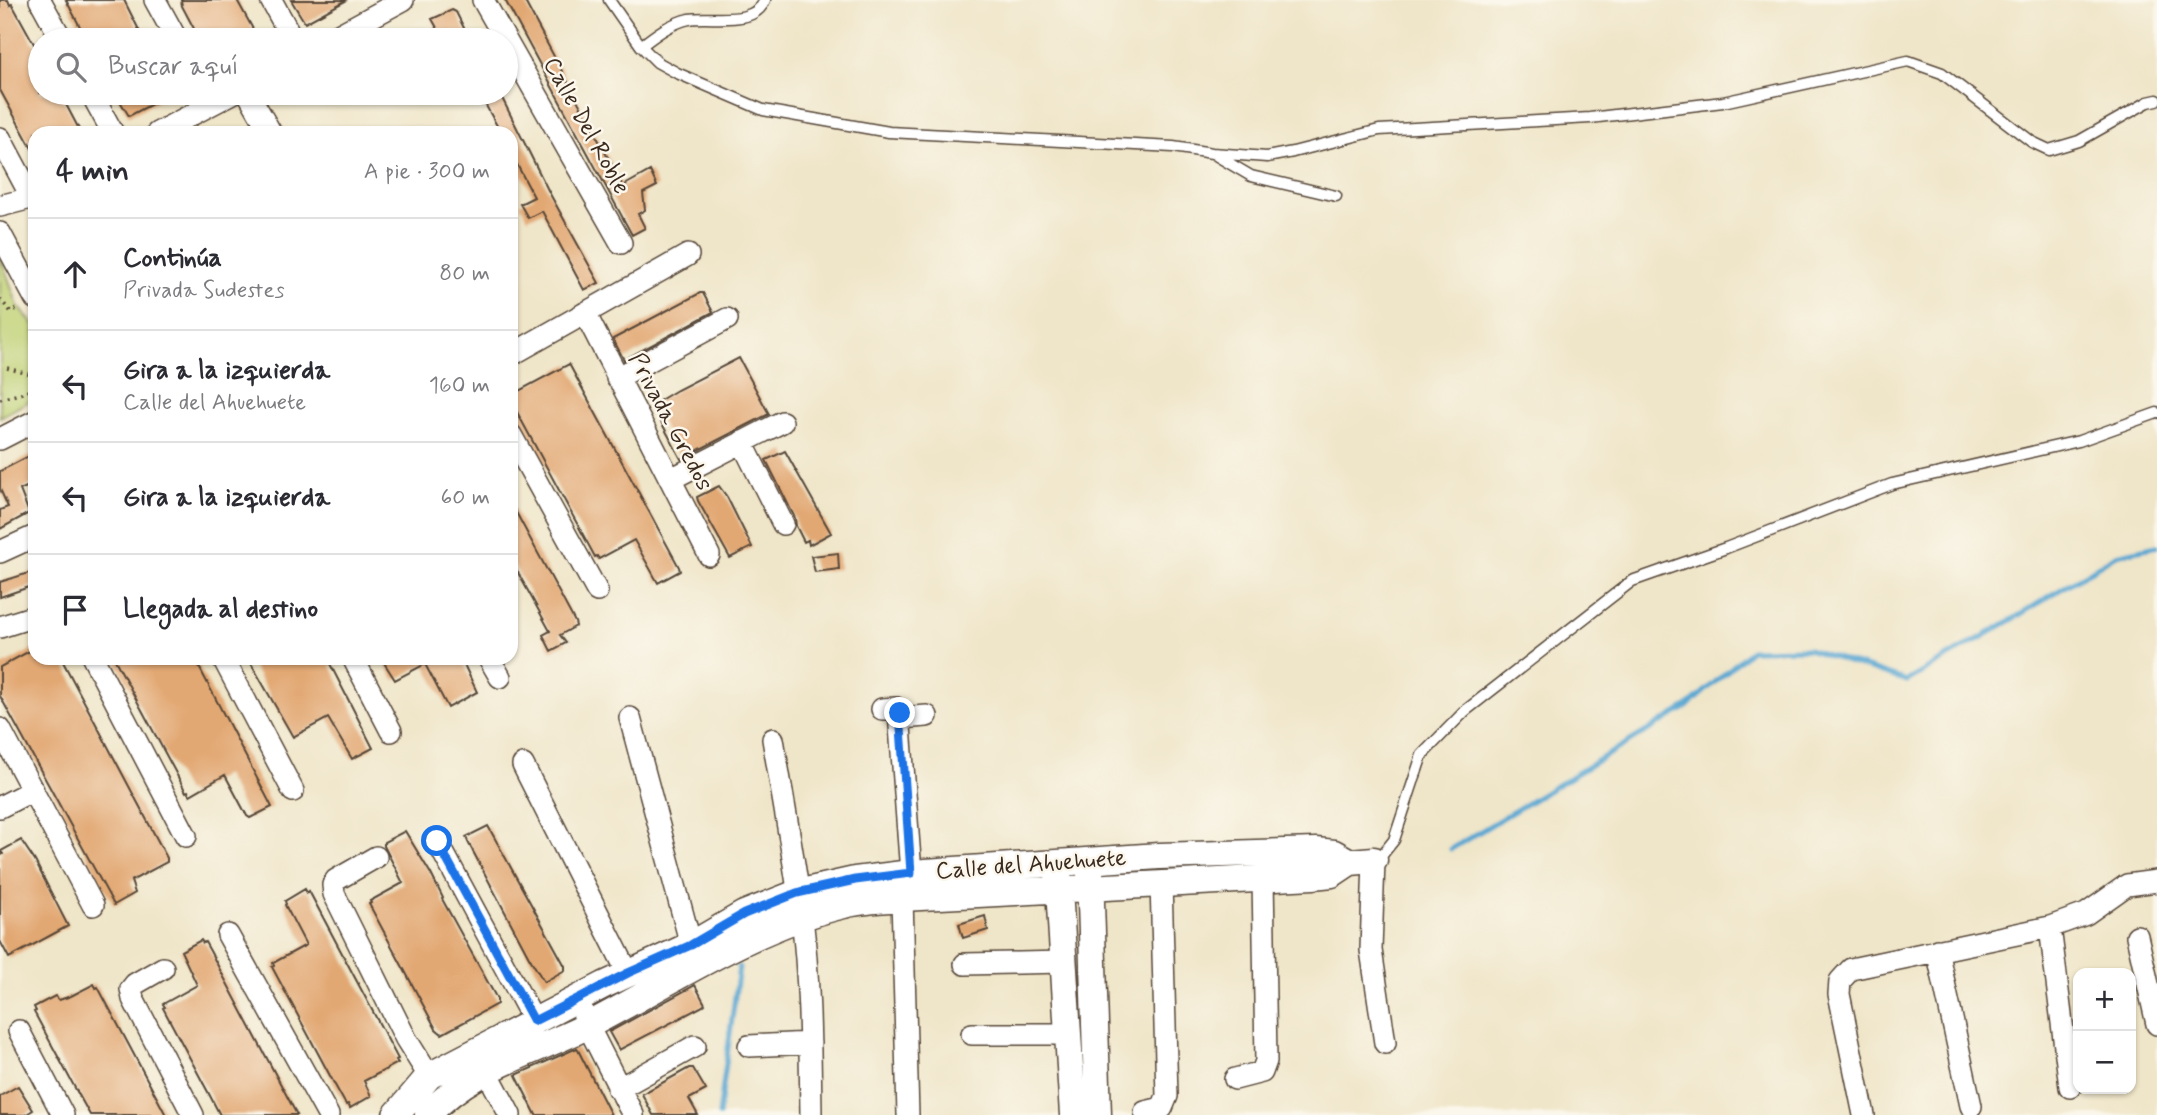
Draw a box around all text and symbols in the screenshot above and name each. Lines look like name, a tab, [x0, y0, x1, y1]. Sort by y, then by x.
search box	[28, 28, 518, 105]
icon: search	[52, 48, 90, 86]
text: Buscar aquí	[108, 50, 239, 84]
street label: Calle Del Roble	[535, 52, 637, 200]
text: 4 min	[56, 152, 129, 191]
text: A pie · 300 m	[364, 157, 490, 187]
text: Continúa	[123, 242, 222, 276]
icon: ahead	[56, 255, 94, 293]
text: 80 m	[439, 259, 490, 289]
text: Privada Sudestes	[123, 276, 285, 306]
street label: Privada Gredos	[621, 347, 720, 497]
text: Gira a la izquierda	[123, 354, 330, 388]
icon: left	[56, 367, 94, 405]
text: 160 m	[429, 371, 490, 401]
text: Calle del Ahuehuete	[123, 388, 306, 418]
icon: left	[56, 479, 94, 517]
text: Gira a la izquierda	[123, 481, 330, 515]
text: 60 m	[441, 483, 490, 513]
icon: arrive	[56, 591, 94, 629]
text: Llegada al destino	[123, 593, 318, 627]
route end	[884, 697, 915, 728]
route start	[421, 825, 452, 856]
street label: Calle del Ahuehuete	[935, 843, 1127, 887]
map controls	[2073, 968, 2136, 1094]
button: +	[2073, 968, 2136, 1031]
button: −	[2073, 1031, 2136, 1094]

